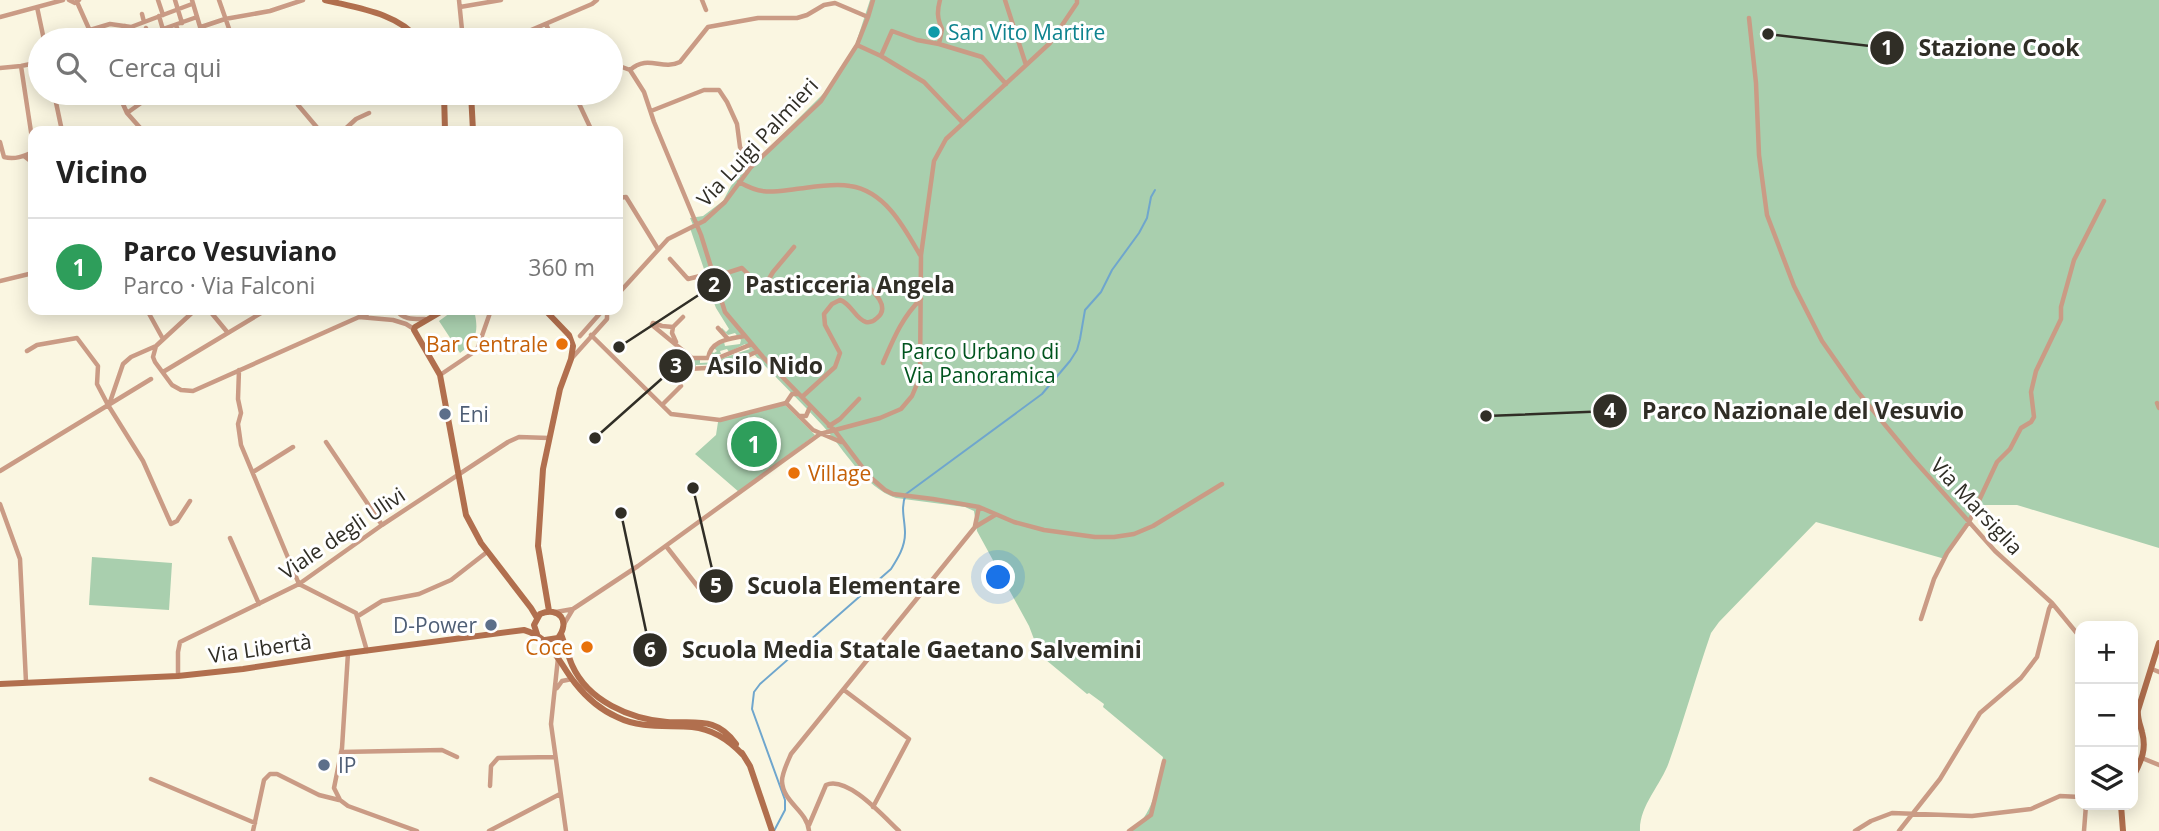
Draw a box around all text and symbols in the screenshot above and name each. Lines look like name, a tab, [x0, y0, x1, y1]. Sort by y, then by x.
place label: San Vito Martire	[948, 18, 1105, 46]
marker: San Vito Martire	[926, 24, 942, 40]
callout: Stazione Cook	[1869, 26, 2093, 70]
search box	[28, 28, 623, 105]
text: Stazione Cook	[1918, 31, 2080, 63]
text: 1	[1881, 33, 1893, 61]
icon: search	[52, 48, 90, 86]
text: Cerca qui	[108, 49, 222, 85]
street label: Via Luigi Palmieri	[690, 72, 824, 212]
text: Vicino	[56, 151, 148, 192]
text: Parco Vesuviano	[123, 233, 337, 269]
text: 1	[72, 251, 86, 283]
text: 360 m	[528, 251, 595, 283]
callout: Pasticceria Angela	[696, 263, 969, 307]
text: Pasticceria Angela	[745, 268, 955, 300]
text: Parco · Via Falconi	[123, 269, 315, 301]
text: 2	[708, 270, 720, 298]
place label: Bar Centrale	[426, 330, 548, 358]
marker: Bar Centrale	[554, 336, 570, 352]
park label: Parco Urbano di Via Panoramica	[901, 337, 1059, 389]
callout: Asilo Nido	[658, 344, 837, 388]
text: Asilo Nido	[707, 349, 823, 381]
text: 3	[670, 351, 682, 379]
callout: Parco Nazionale del Vesuvio	[1593, 389, 1978, 433]
text: Parco Nazionale del Vesuvio	[1642, 394, 1964, 426]
text: 4	[1604, 396, 1616, 424]
place label: Eni	[459, 400, 489, 428]
marker: Eni	[437, 406, 453, 422]
pin: 1	[731, 418, 777, 470]
street label: Via Marsiglia	[1925, 451, 2029, 561]
place label: Village	[808, 459, 871, 487]
marker: Village	[786, 465, 802, 481]
street label: Viale degli Ulivi	[274, 481, 410, 585]
your location	[981, 560, 1015, 594]
callout: Scuola Elementare	[698, 564, 975, 608]
text: Scuola Elementare	[747, 569, 961, 601]
text: 5	[710, 571, 722, 599]
place label: D-Power	[393, 611, 477, 639]
marker: D-Power	[483, 617, 499, 633]
map controls	[2075, 621, 2138, 810]
button: +	[2075, 621, 2138, 684]
street label: Via Libertà	[207, 627, 313, 669]
callout: Scuola Media Statale Gaetano Salvemini	[633, 628, 1155, 672]
place label: Coce	[525, 633, 573, 661]
text: Scuola Media Statale Gaetano Salvemini	[682, 633, 1142, 665]
text: 6	[644, 635, 656, 663]
marker: Coce	[579, 639, 595, 655]
button: −	[2075, 684, 2138, 747]
button: layers	[2075, 747, 2138, 810]
place label: IP	[338, 751, 357, 779]
marker: IP	[316, 757, 332, 773]

